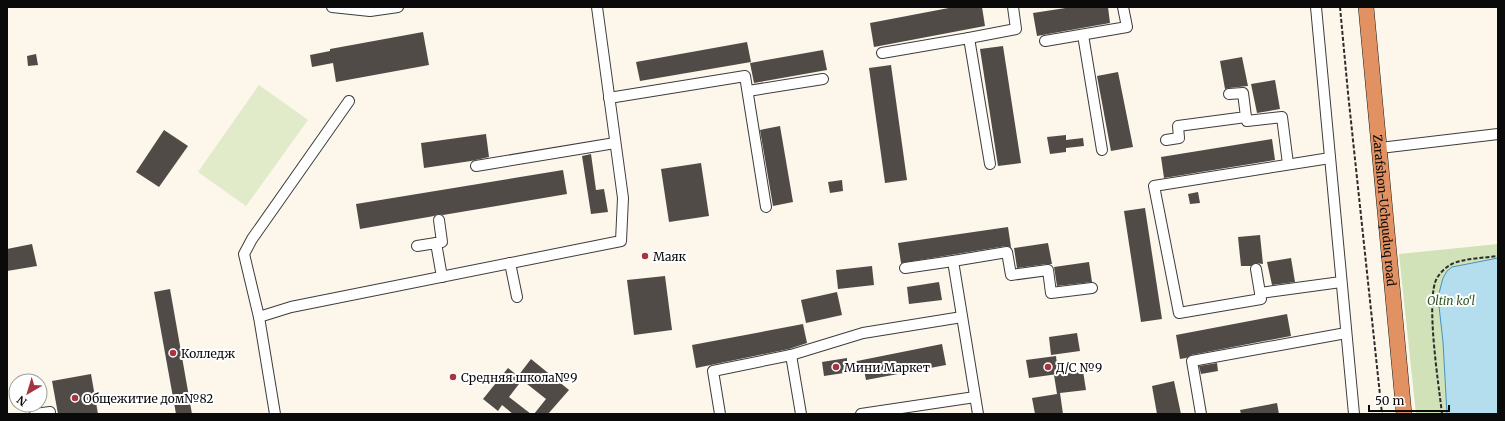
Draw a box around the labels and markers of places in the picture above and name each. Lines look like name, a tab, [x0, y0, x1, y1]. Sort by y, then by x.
place label: Маяк	[653, 249, 687, 264]
marker: Маяк	[640, 251, 650, 261]
place label: Колледж	[181, 346, 235, 361]
marker: Колледж	[168, 348, 178, 358]
place label: Мини Маркет	[844, 360, 930, 375]
place label: Д/С №9	[1056, 360, 1102, 375]
marker: Мини Маркет	[831, 362, 841, 372]
marker: Д/С №9	[1043, 362, 1053, 372]
place label: Средняя школа№9	[461, 370, 577, 385]
marker: Средняя школа№9	[448, 372, 458, 382]
place label: Общежитие дом№82	[83, 391, 213, 406]
marker: Общежитие дом№82	[70, 393, 80, 403]

